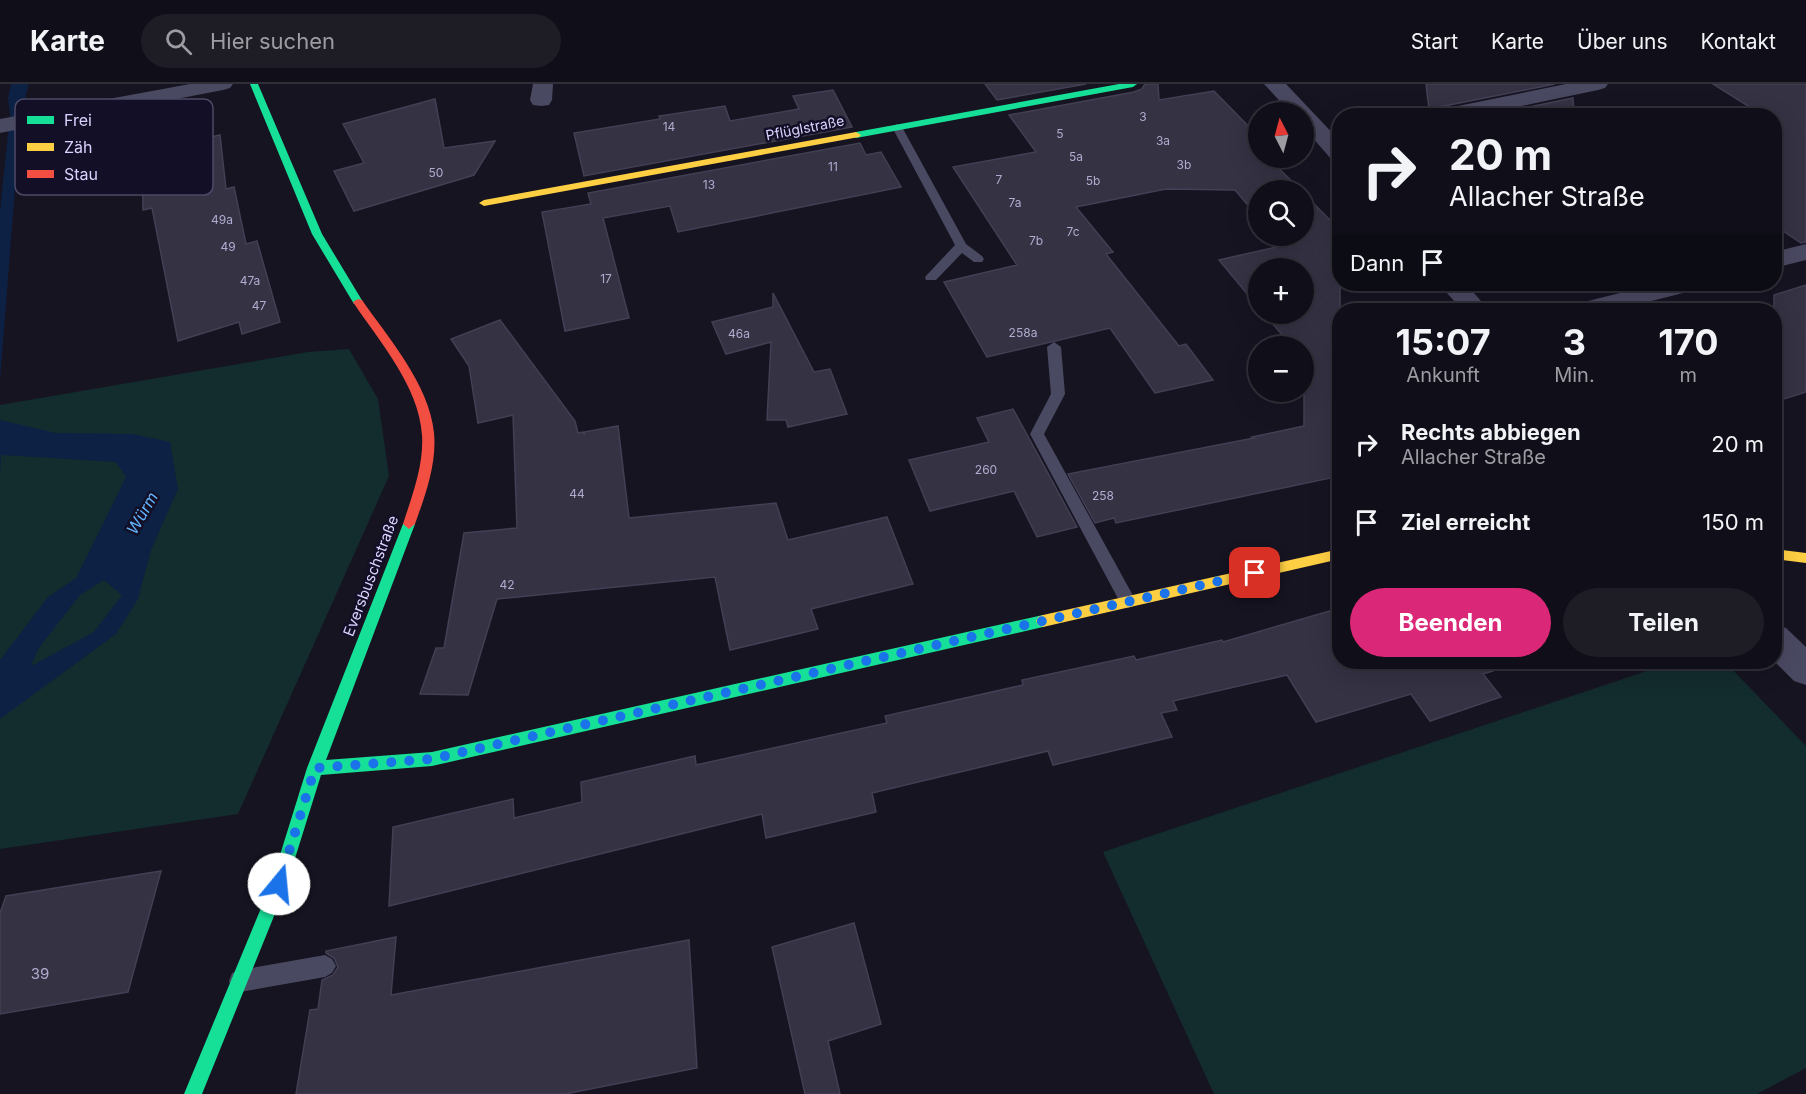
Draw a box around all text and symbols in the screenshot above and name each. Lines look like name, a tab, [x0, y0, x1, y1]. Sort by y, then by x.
search box	[141, 14, 561, 68]
text: Karte	[30, 24, 105, 58]
icon: search	[162, 25, 195, 58]
text: Hier suchen	[210, 28, 335, 54]
text: Start	[1411, 29, 1458, 54]
text: Karte	[1491, 29, 1544, 54]
text: Über uns	[1577, 29, 1668, 54]
text: Kontakt	[1701, 29, 1776, 54]
legend	[15, 99, 213, 195]
north arrow	[1248, 102, 1314, 168]
map controls	[1248, 102, 1314, 402]
house number: 3	[1139, 109, 1147, 124]
text: Frei	[64, 110, 92, 130]
street label: Pflüglstraße	[764, 112, 846, 143]
house number: 14	[663, 119, 676, 134]
house number: 5	[1056, 126, 1064, 141]
text: 20 m	[1449, 129, 1552, 180]
icon: right	[1350, 132, 1428, 210]
house number: 3a	[1156, 133, 1170, 148]
text: Zäh	[64, 137, 93, 157]
house number: 5a	[1069, 149, 1083, 164]
house number: 3b	[1177, 157, 1191, 172]
house number: 11	[828, 159, 838, 174]
text: Stau	[64, 164, 98, 184]
house number: 50	[429, 165, 443, 180]
house number: 7	[996, 172, 1003, 187]
house number: 5b	[1086, 173, 1100, 188]
house number: 13	[703, 177, 715, 192]
button: search	[1248, 180, 1314, 246]
text: Allacher Straße	[1449, 180, 1645, 213]
house number: 7a	[1009, 195, 1021, 210]
house number: 49a	[211, 212, 233, 227]
house number: 7c	[1066, 224, 1080, 239]
house number: 7b	[1029, 233, 1043, 248]
house number: 49	[220, 239, 236, 254]
icon: arrive	[1416, 246, 1449, 279]
text: Dann	[1350, 250, 1404, 276]
button: +	[1248, 258, 1314, 324]
house number: 17	[600, 271, 612, 286]
house number: 47a	[240, 273, 260, 288]
house number: 47	[252, 298, 266, 313]
text: 15:07	[1396, 320, 1491, 364]
text: 3	[1563, 320, 1586, 364]
text: 170	[1658, 320, 1718, 364]
house number: 258a	[1009, 325, 1037, 340]
house number: 46a	[728, 326, 750, 341]
button: −	[1248, 336, 1314, 402]
text: Ankunft	[1406, 363, 1480, 387]
text: Min.	[1554, 363, 1595, 387]
text: m	[1680, 363, 1697, 387]
text: Rechts abbiegen	[1401, 419, 1581, 445]
icon: right	[1350, 428, 1383, 461]
text: 20 m	[1711, 431, 1764, 457]
text: Allacher Straße	[1401, 445, 1546, 469]
house number: 260	[975, 462, 997, 477]
house number: 44	[569, 486, 585, 501]
water label: Würm	[122, 488, 162, 538]
house number: 258	[1092, 488, 1114, 503]
icon: arrive	[1350, 506, 1383, 539]
text: Ziel erreicht	[1401, 509, 1530, 535]
text: 150 m	[1702, 509, 1764, 535]
street label: Eversbuschstraße	[339, 513, 402, 639]
pin	[1229, 547, 1280, 598]
icon: arrive	[1238, 556, 1271, 589]
house number: 42	[499, 577, 515, 592]
button: Beenden	[1350, 588, 1551, 657]
button: Teilen	[1563, 588, 1764, 657]
position arrow	[247, 852, 311, 916]
house number: 39	[31, 964, 49, 983]

